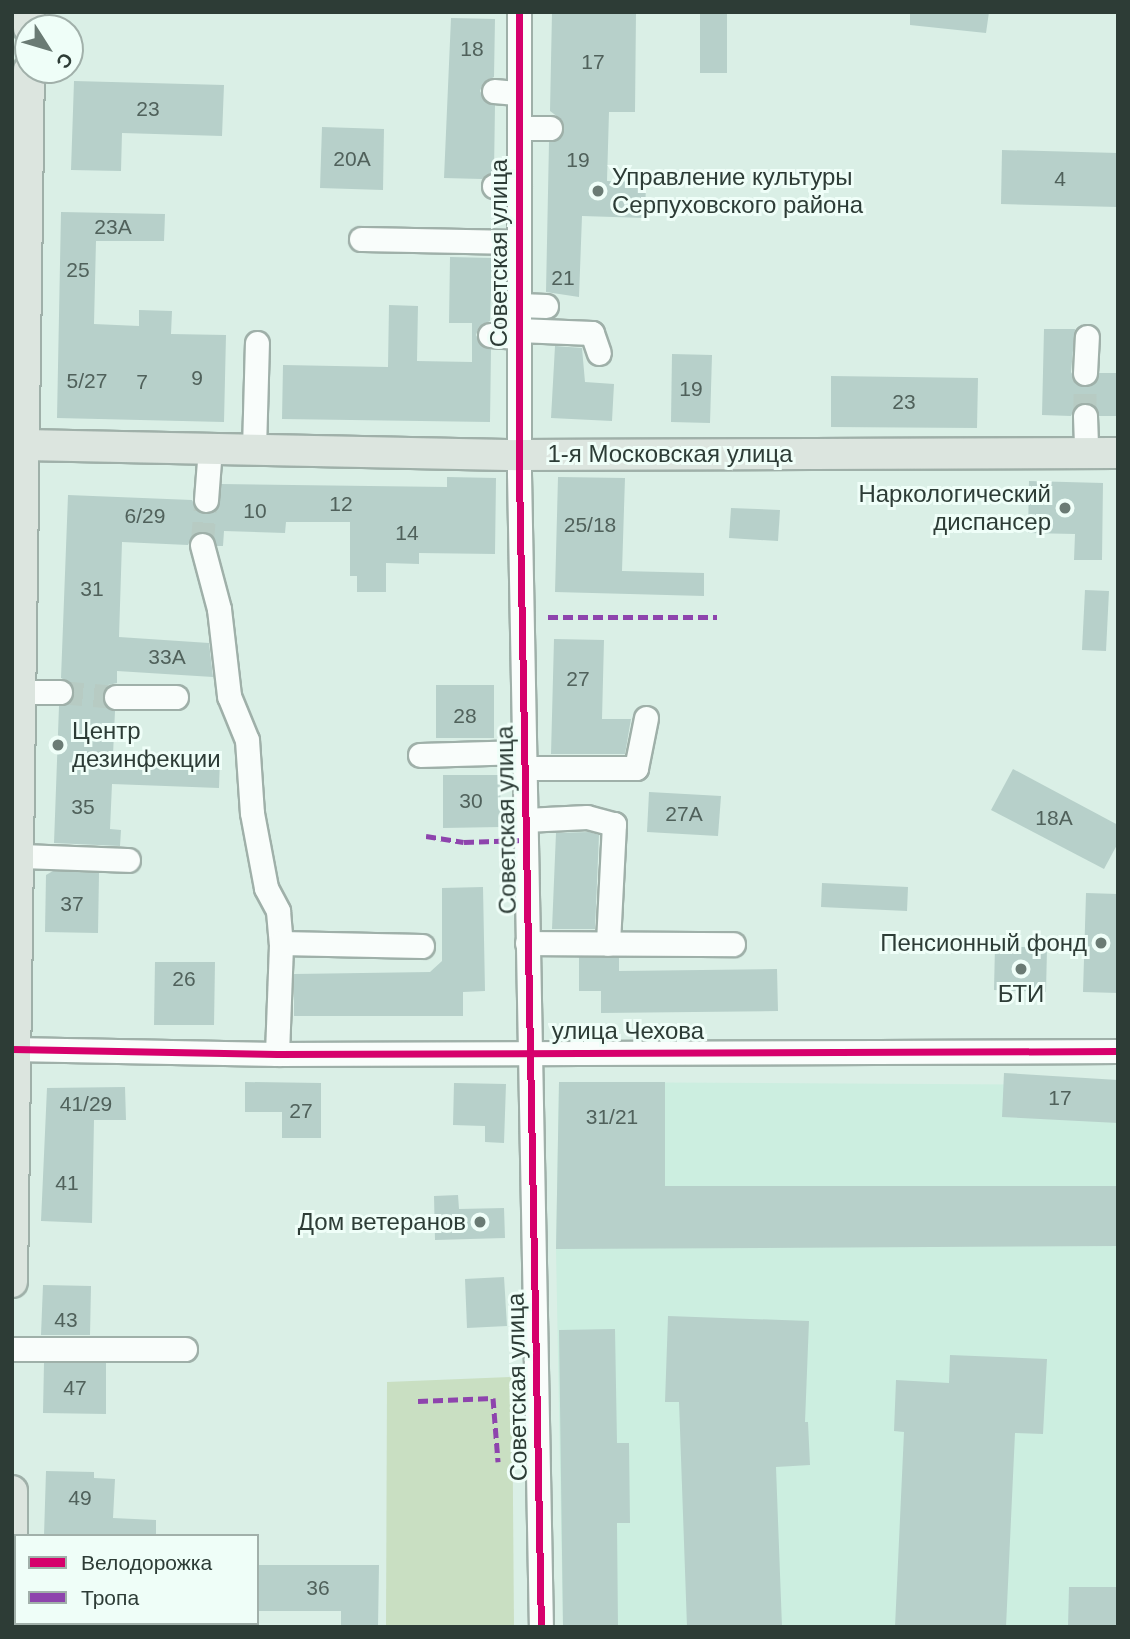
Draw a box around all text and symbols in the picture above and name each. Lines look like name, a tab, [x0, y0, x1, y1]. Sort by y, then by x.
north arrow	[14, 14, 84, 84]
house number: 18	[460, 36, 484, 62]
text: С	[52, 49, 77, 73]
house number: 17	[581, 49, 605, 75]
house number: 23	[136, 96, 160, 122]
house number: 20А	[333, 146, 371, 172]
house number: 19	[566, 147, 590, 173]
street label: Советская улица	[485, 159, 513, 347]
place label: Управление культуры Серпуховского района	[612, 163, 863, 219]
house number: 4	[1054, 166, 1066, 192]
marker: Управление культуры Серпуховского района	[590, 183, 606, 199]
house number: 23А	[94, 214, 132, 240]
house number: 25	[66, 257, 90, 283]
house number: 21	[551, 265, 575, 291]
house number: 9	[191, 365, 203, 391]
house number: 5/27	[67, 368, 107, 394]
house number: 7	[136, 369, 148, 395]
house number: 19	[679, 376, 703, 402]
house number: 23	[892, 389, 916, 415]
street label: 1-я Московская улица	[547, 440, 793, 468]
place label: Наркологический диспансер	[858, 480, 1051, 536]
house number: 12	[329, 491, 353, 517]
house number: 10	[243, 498, 267, 524]
marker: Наркологический диспансер	[1057, 500, 1073, 516]
house number: 6/29	[125, 503, 165, 529]
house number: 25/18	[564, 512, 616, 538]
house number: 14	[395, 520, 419, 546]
house number: 31	[80, 576, 104, 602]
house number: 33А	[148, 644, 186, 670]
house number: 27	[566, 666, 590, 692]
house number: 28	[453, 703, 477, 729]
place label: Центр дезинфекции	[72, 717, 221, 773]
street label: Советская улица	[490, 726, 522, 914]
marker: Центр дезинфекции	[50, 737, 66, 753]
house number: 30	[459, 788, 483, 814]
house number: 35	[71, 794, 95, 820]
house number: 27А	[665, 801, 703, 827]
house number: 18А	[1035, 805, 1073, 831]
house number: 37	[60, 891, 84, 917]
place label: Пенсионный фонд	[880, 929, 1087, 957]
marker: Пенсионный фонд	[1093, 935, 1109, 951]
marker: БТИ	[1013, 961, 1029, 977]
house number: 26	[172, 966, 196, 992]
place label: БТИ	[998, 980, 1044, 1008]
street label: улица Чехова	[552, 1017, 704, 1045]
house number: 17	[1048, 1085, 1072, 1111]
house number: 41/29	[60, 1091, 112, 1117]
house number: 27	[289, 1098, 313, 1124]
house number: 31/21	[586, 1104, 638, 1130]
house number: 41	[55, 1170, 79, 1196]
place label: Дом ветеранов	[298, 1208, 466, 1236]
marker: Дом ветеранов	[472, 1214, 488, 1230]
street label: Советская улица	[501, 1293, 533, 1481]
house number: 43	[54, 1307, 78, 1333]
house number: 47	[63, 1375, 87, 1401]
house number: 49	[68, 1485, 92, 1511]
legend	[14, 1534, 259, 1625]
text: Велодорожка	[81, 1551, 212, 1574]
house number: 36	[306, 1575, 330, 1601]
text: Тропа	[81, 1586, 139, 1609]

